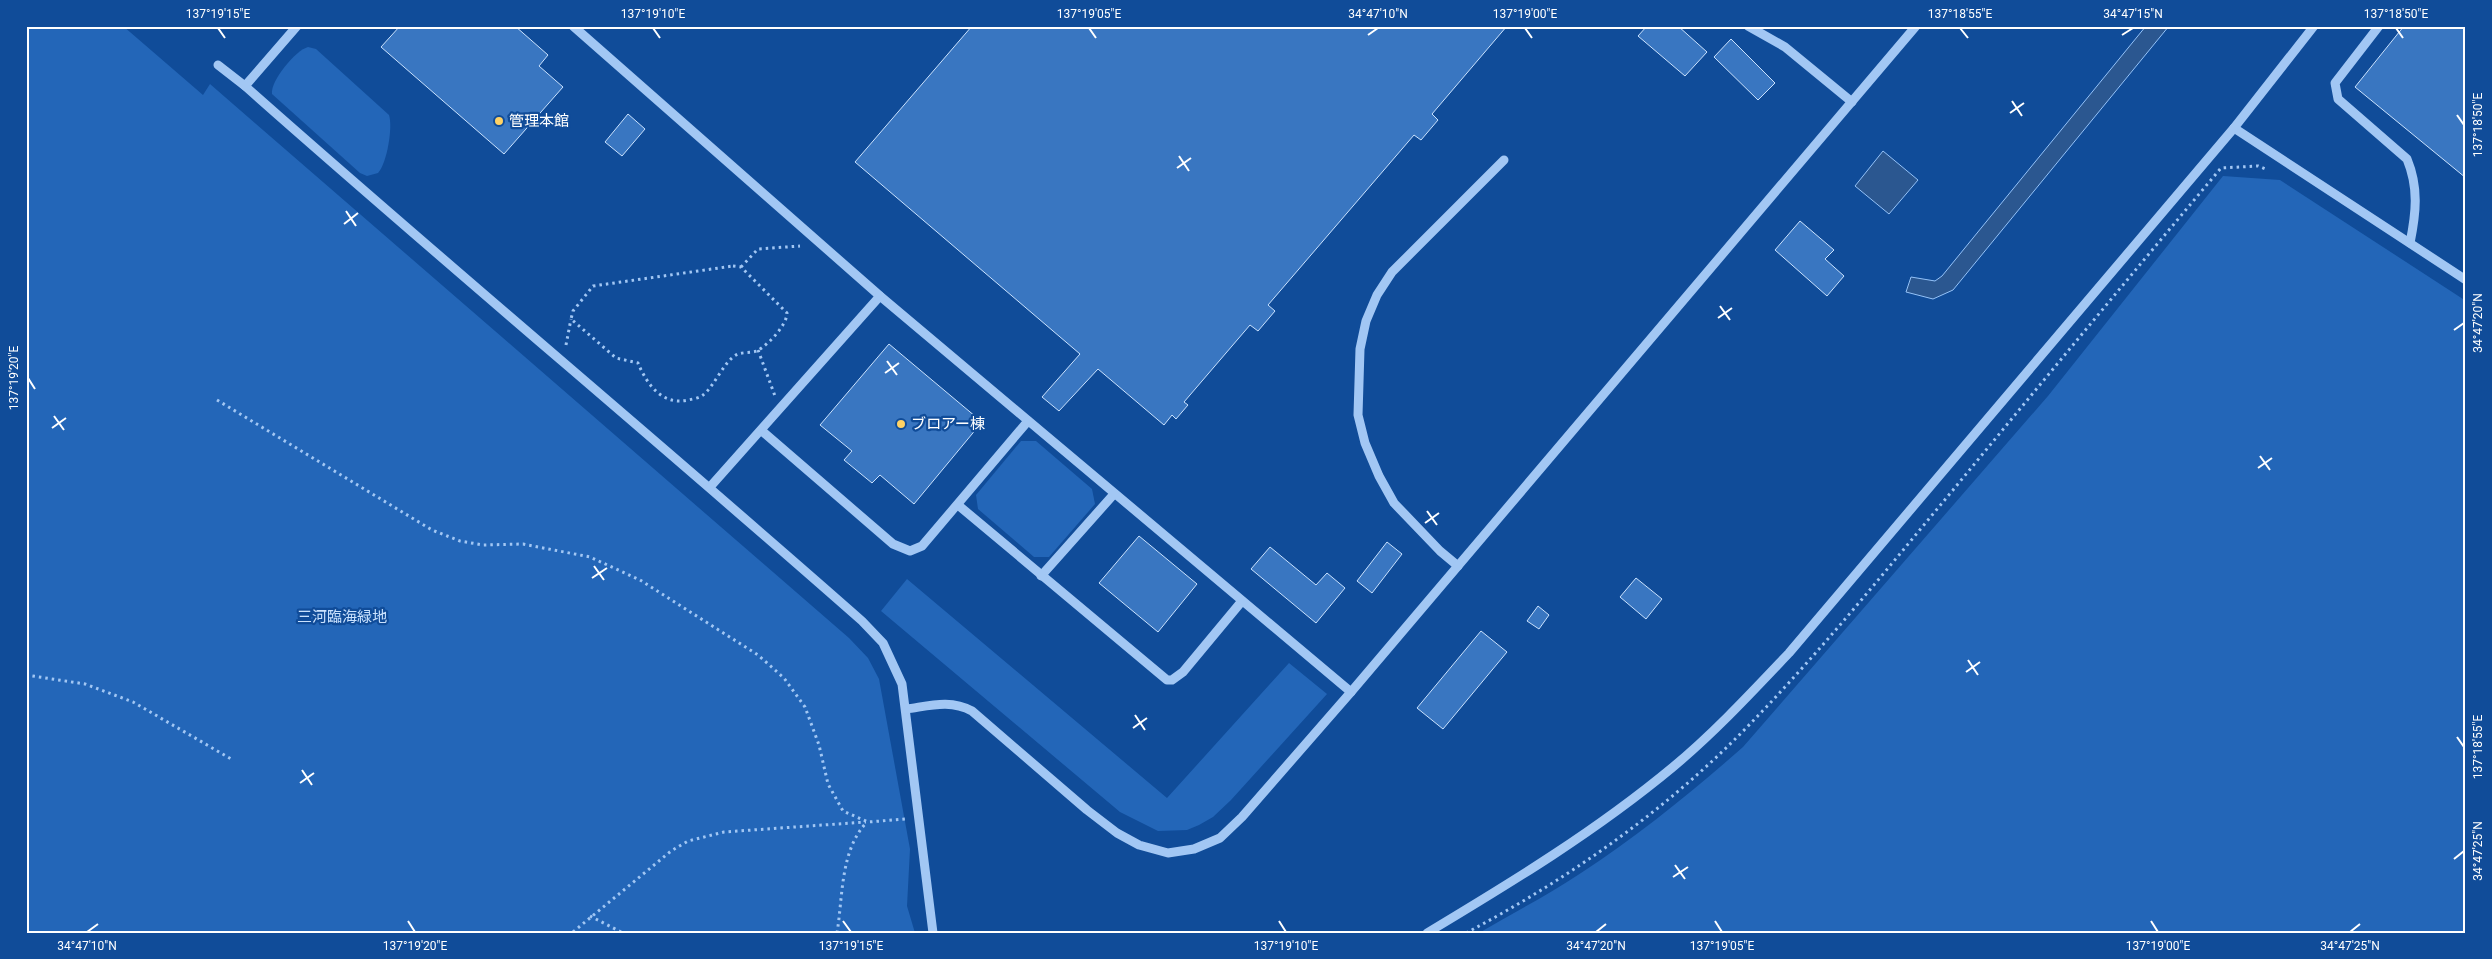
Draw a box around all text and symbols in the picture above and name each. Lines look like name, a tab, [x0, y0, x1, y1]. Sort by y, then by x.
text: 137°19'15"E	[186, 7, 250, 21]
text: 137°19'10"E	[621, 7, 685, 21]
text: 137°19'05"E	[1057, 7, 1121, 21]
text: 34°47'10"N	[1348, 7, 1408, 21]
text: 137°19'00"E	[1493, 7, 1557, 21]
text: 137°18'55"E	[1928, 7, 1992, 21]
text: 34°47'15"N	[2103, 7, 2163, 21]
text: 137°18'50"E	[2364, 7, 2428, 21]
text: 137°18'50"E	[2471, 93, 2485, 157]
place label: 管理本館	[509, 112, 569, 130]
marker: 管理本館	[493, 115, 505, 127]
text: 34°47'20"N	[2471, 293, 2485, 353]
text: 137°19'20"E	[7, 346, 21, 410]
place label: ブロアー棟	[911, 415, 985, 433]
marker: ブロアー棟	[895, 418, 907, 430]
park label: 三河臨海緑地	[297, 608, 387, 626]
text: 137°18'55"E	[2471, 715, 2485, 779]
text: 34°47'25"N	[2471, 821, 2485, 881]
text: 34°47'10"N	[57, 939, 117, 953]
text: 137°19'20"E	[383, 939, 447, 953]
text: 137°19'15"E	[819, 939, 883, 953]
text: 137°19'10"E	[1254, 939, 1318, 953]
text: 34°47'20"N	[1566, 939, 1626, 953]
text: 137°19'05"E	[1690, 939, 1754, 953]
text: 137°19'00"E	[2126, 939, 2190, 953]
text: 34°47'25"N	[2320, 939, 2380, 953]

